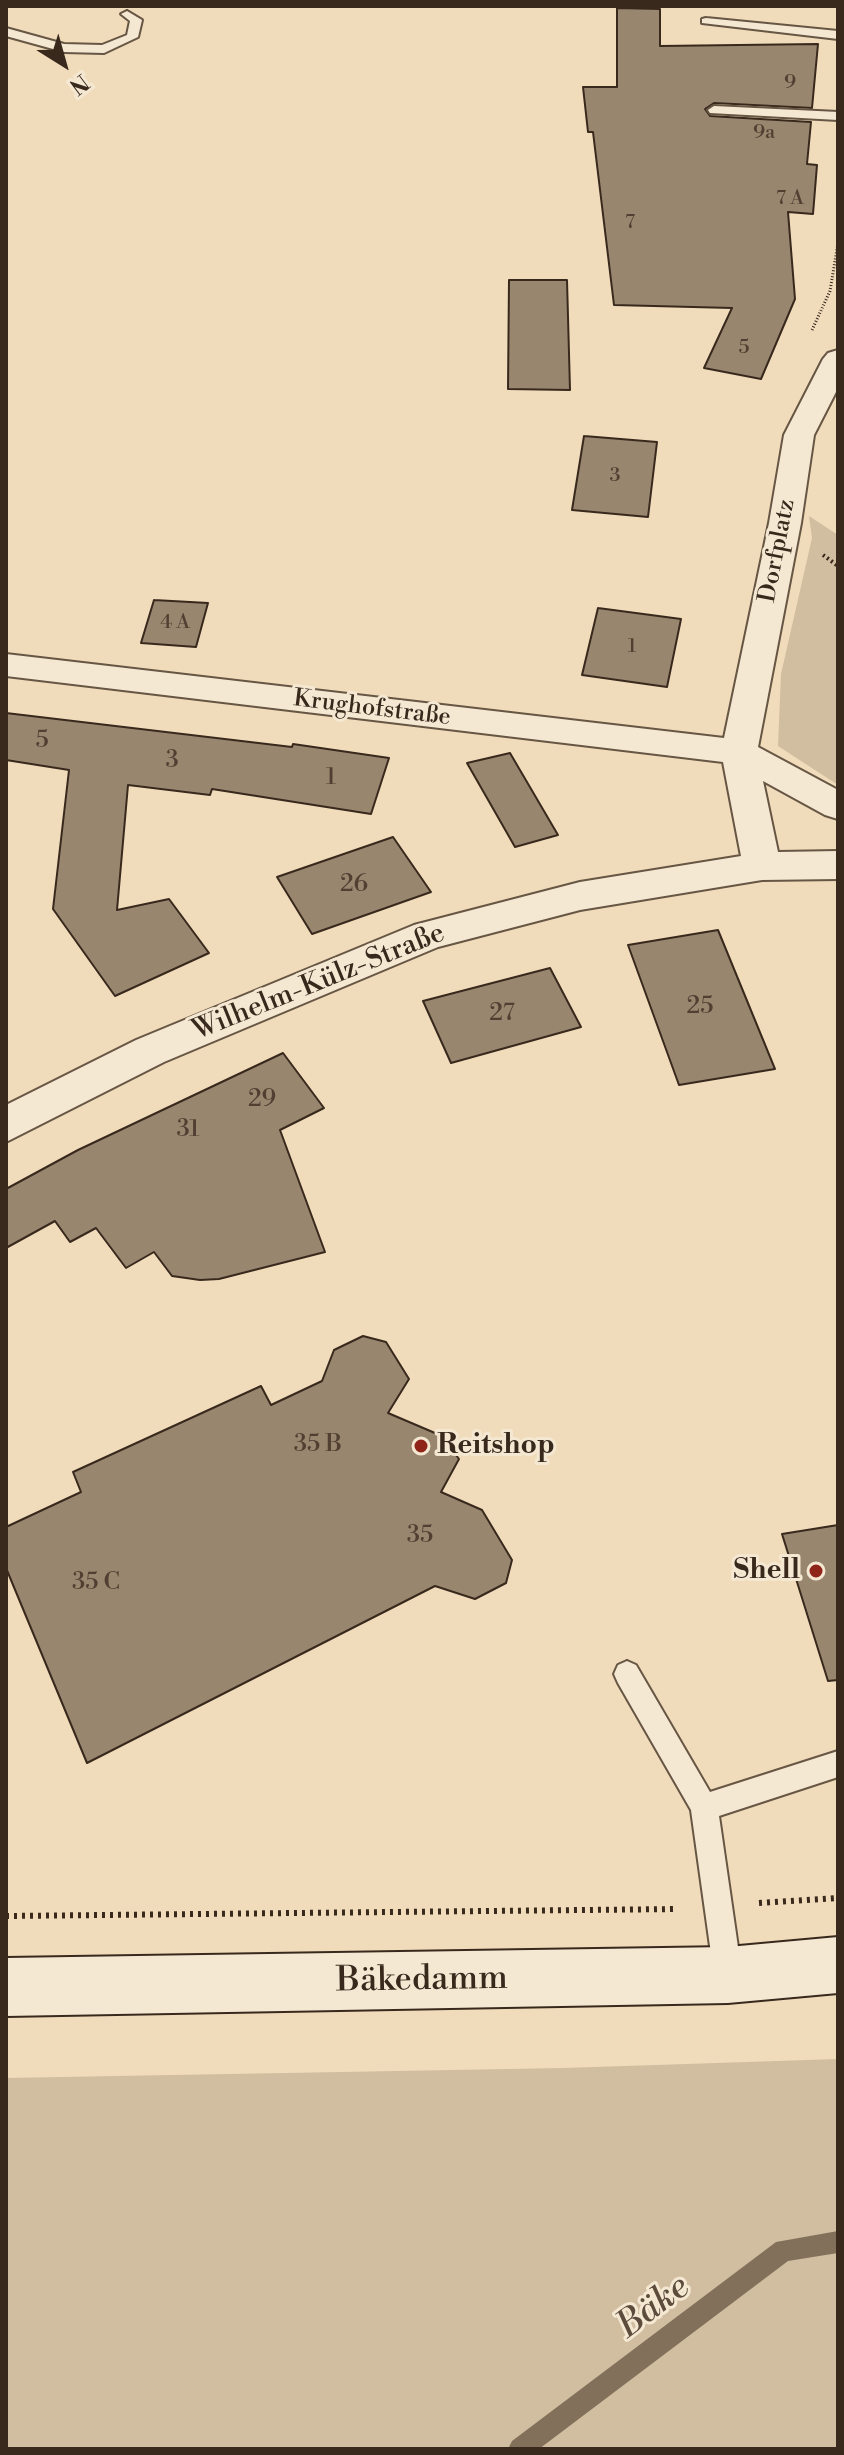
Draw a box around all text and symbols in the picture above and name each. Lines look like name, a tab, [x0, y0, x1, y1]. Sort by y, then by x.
north arrow	[24, 24, 104, 104]
text: N	[64, 68, 94, 100]
house number: 9	[784, 71, 796, 95]
house number: 9a	[753, 121, 775, 145]
house number: 7 A	[776, 187, 804, 211]
house number: 7	[625, 211, 635, 235]
house number: 5	[738, 336, 750, 360]
house number: 3	[609, 464, 621, 488]
street label: Dorfplatz	[754, 497, 802, 605]
house number: 4 A	[160, 611, 190, 635]
house number: 1	[628, 635, 636, 659]
street label: Krughofstraße	[292, 685, 452, 733]
house number: 5	[35, 727, 49, 755]
house number: 3	[165, 747, 179, 775]
house number: 1	[326, 764, 336, 792]
house number: 26	[340, 871, 368, 899]
street label: Wilhelm-Külz-Straße	[188, 917, 450, 1049]
house number: 25	[687, 993, 713, 1021]
house number: 27	[489, 1000, 515, 1028]
house number: 29	[248, 1086, 276, 1114]
house number: 31	[176, 1116, 200, 1144]
place label: Reitshop	[437, 1429, 555, 1463]
house number: 35 B	[294, 1431, 342, 1459]
marker: Reitshop	[412, 1437, 430, 1455]
house number: 35	[407, 1522, 433, 1550]
place label: Shell	[733, 1554, 800, 1588]
marker: Shell	[807, 1562, 825, 1580]
house number: 35 C	[72, 1569, 120, 1597]
street label: Bäkedamm	[336, 1959, 508, 2003]
water label: Bäke	[609, 2267, 699, 2349]

